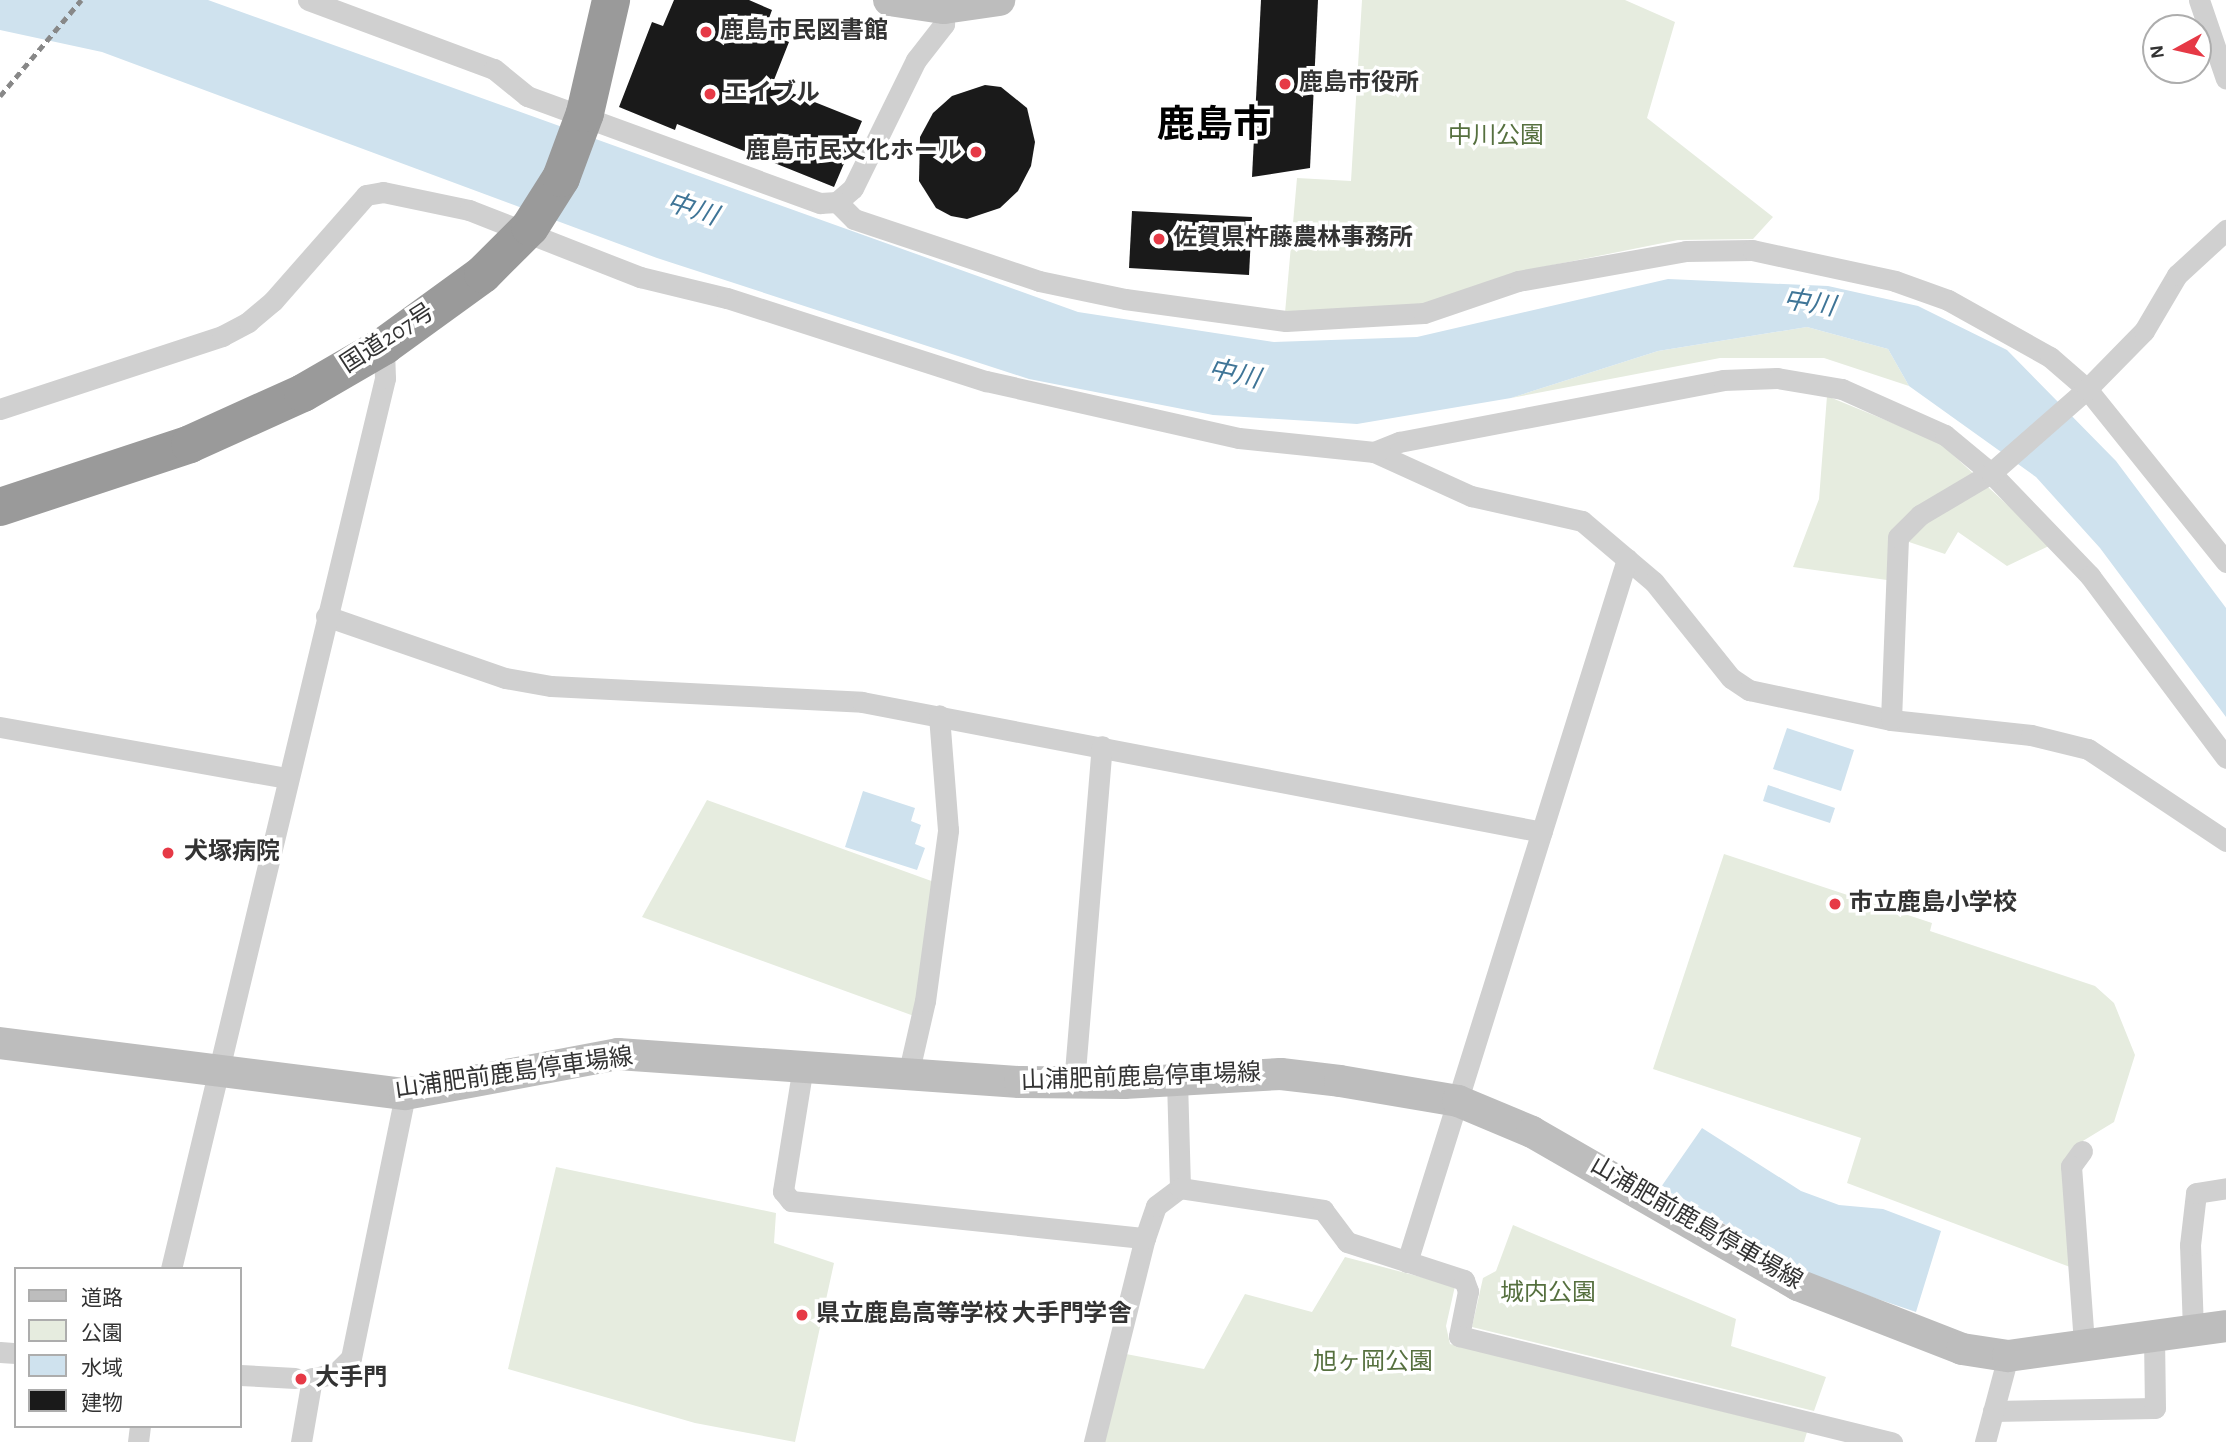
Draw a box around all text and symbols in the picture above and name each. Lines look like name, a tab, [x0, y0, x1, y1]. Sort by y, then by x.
north arrow	[2142, 14, 2212, 84]
place label: 鹿島市民図書館	[720, 18, 888, 46]
marker: 鹿島市民図書館	[698, 24, 714, 40]
text: N	[2147, 44, 2168, 60]
place label: 鹿島市役所	[1299, 70, 1419, 98]
marker: 鹿島市役所	[1277, 76, 1293, 92]
place label: エイブル	[724, 80, 820, 108]
marker: エイブル	[702, 86, 718, 102]
district label: 鹿島市	[1157, 104, 1271, 150]
park label: 中川公園	[1448, 123, 1544, 151]
place label: 鹿島市民文化ホール	[746, 138, 962, 166]
marker: 鹿島市民文化ホール	[968, 144, 984, 160]
water label: 中川	[662, 187, 722, 233]
place label: 佐賀県杵藤農林事務所	[1173, 225, 1413, 253]
marker: 佐賀県杵藤農林事務所	[1151, 231, 1167, 247]
water label: 中川	[1781, 285, 1837, 323]
street label: 国道207号	[336, 298, 440, 380]
water label: 中川	[1205, 354, 1263, 396]
place label: 犬塚病院	[184, 839, 280, 867]
marker: 犬塚病院	[158, 843, 178, 863]
place label: 市立鹿島小学校	[1849, 890, 2017, 918]
marker: 市立鹿島小学校	[1827, 896, 1843, 912]
street label: 山浦肥前鹿島停車場線	[393, 1043, 635, 1105]
street label: 山浦肥前鹿島停車場線	[1021, 1059, 1261, 1097]
street label: 山浦肥前鹿島停車場線	[1585, 1152, 1807, 1296]
legend	[14, 1267, 242, 1428]
park label: 城内公園	[1500, 1280, 1596, 1308]
text: 道路	[81, 1288, 123, 1309]
place label: 県立鹿島高等学校 大手門学舎	[816, 1301, 1132, 1329]
marker: 県立鹿島高等学校 大手門学舎	[794, 1307, 810, 1323]
text: 公園	[81, 1323, 123, 1344]
park label: 旭ヶ岡公園	[1313, 1349, 1433, 1377]
text: 水域	[81, 1358, 123, 1379]
place label: 大手門	[315, 1365, 387, 1393]
marker: 大手門	[293, 1371, 309, 1387]
text: 建物	[81, 1393, 123, 1414]

